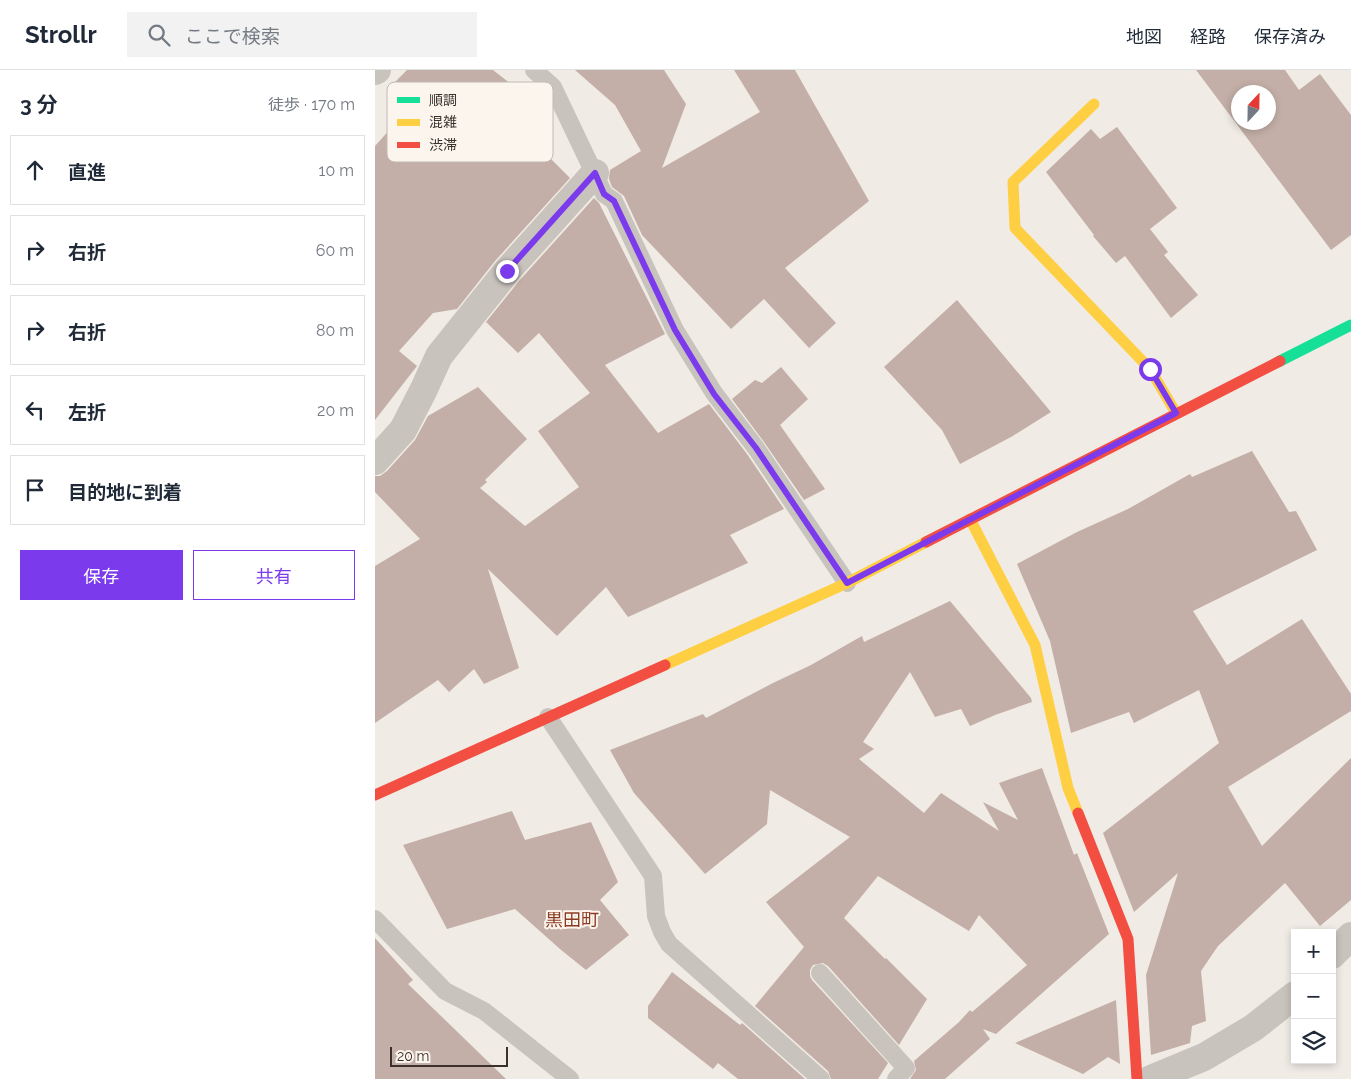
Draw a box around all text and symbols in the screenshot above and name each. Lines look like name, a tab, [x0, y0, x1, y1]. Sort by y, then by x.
search box	[127, 12, 477, 57]
text: Strollr	[25, 20, 97, 49]
icon: search	[145, 21, 173, 49]
text: ここで検索	[185, 25, 280, 47]
text: 地図	[1126, 26, 1162, 47]
text: 経路	[1190, 26, 1226, 47]
text: 保存済み	[1254, 26, 1326, 47]
legend	[387, 82, 553, 162]
north arrow	[1231, 85, 1276, 130]
text: 3 分	[20, 92, 58, 117]
text: 順調	[429, 92, 457, 108]
text: 徒歩 · 170 m	[268, 95, 355, 114]
text: 混雑	[429, 114, 457, 130]
text: 渋滞	[429, 137, 457, 153]
icon: ahead	[21, 156, 49, 184]
text: 直進	[68, 161, 106, 183]
text: 10 m	[319, 161, 354, 180]
icon: right	[21, 236, 49, 264]
text: 右折	[68, 241, 106, 263]
text: 60 m	[316, 241, 354, 260]
route end	[496, 260, 519, 283]
icon: right	[21, 316, 49, 344]
text: 右折	[68, 321, 106, 343]
text: 80 m	[316, 321, 354, 340]
route start	[1139, 358, 1162, 381]
icon: left	[21, 396, 49, 424]
text: 左折	[68, 401, 106, 423]
text: 20 m	[317, 401, 354, 420]
icon: arrive	[21, 476, 49, 504]
text: 目的地に到着	[68, 481, 182, 503]
button: 保存	[20, 550, 183, 600]
button: 共有	[193, 550, 355, 600]
district label: 黒田町	[545, 909, 599, 930]
map controls	[1291, 929, 1336, 1064]
button: +	[1291, 929, 1336, 974]
button: −	[1291, 974, 1336, 1019]
button: layers	[1291, 1019, 1336, 1064]
scale bar	[390, 1044, 507, 1067]
text: 20 m	[397, 1048, 429, 1064]

